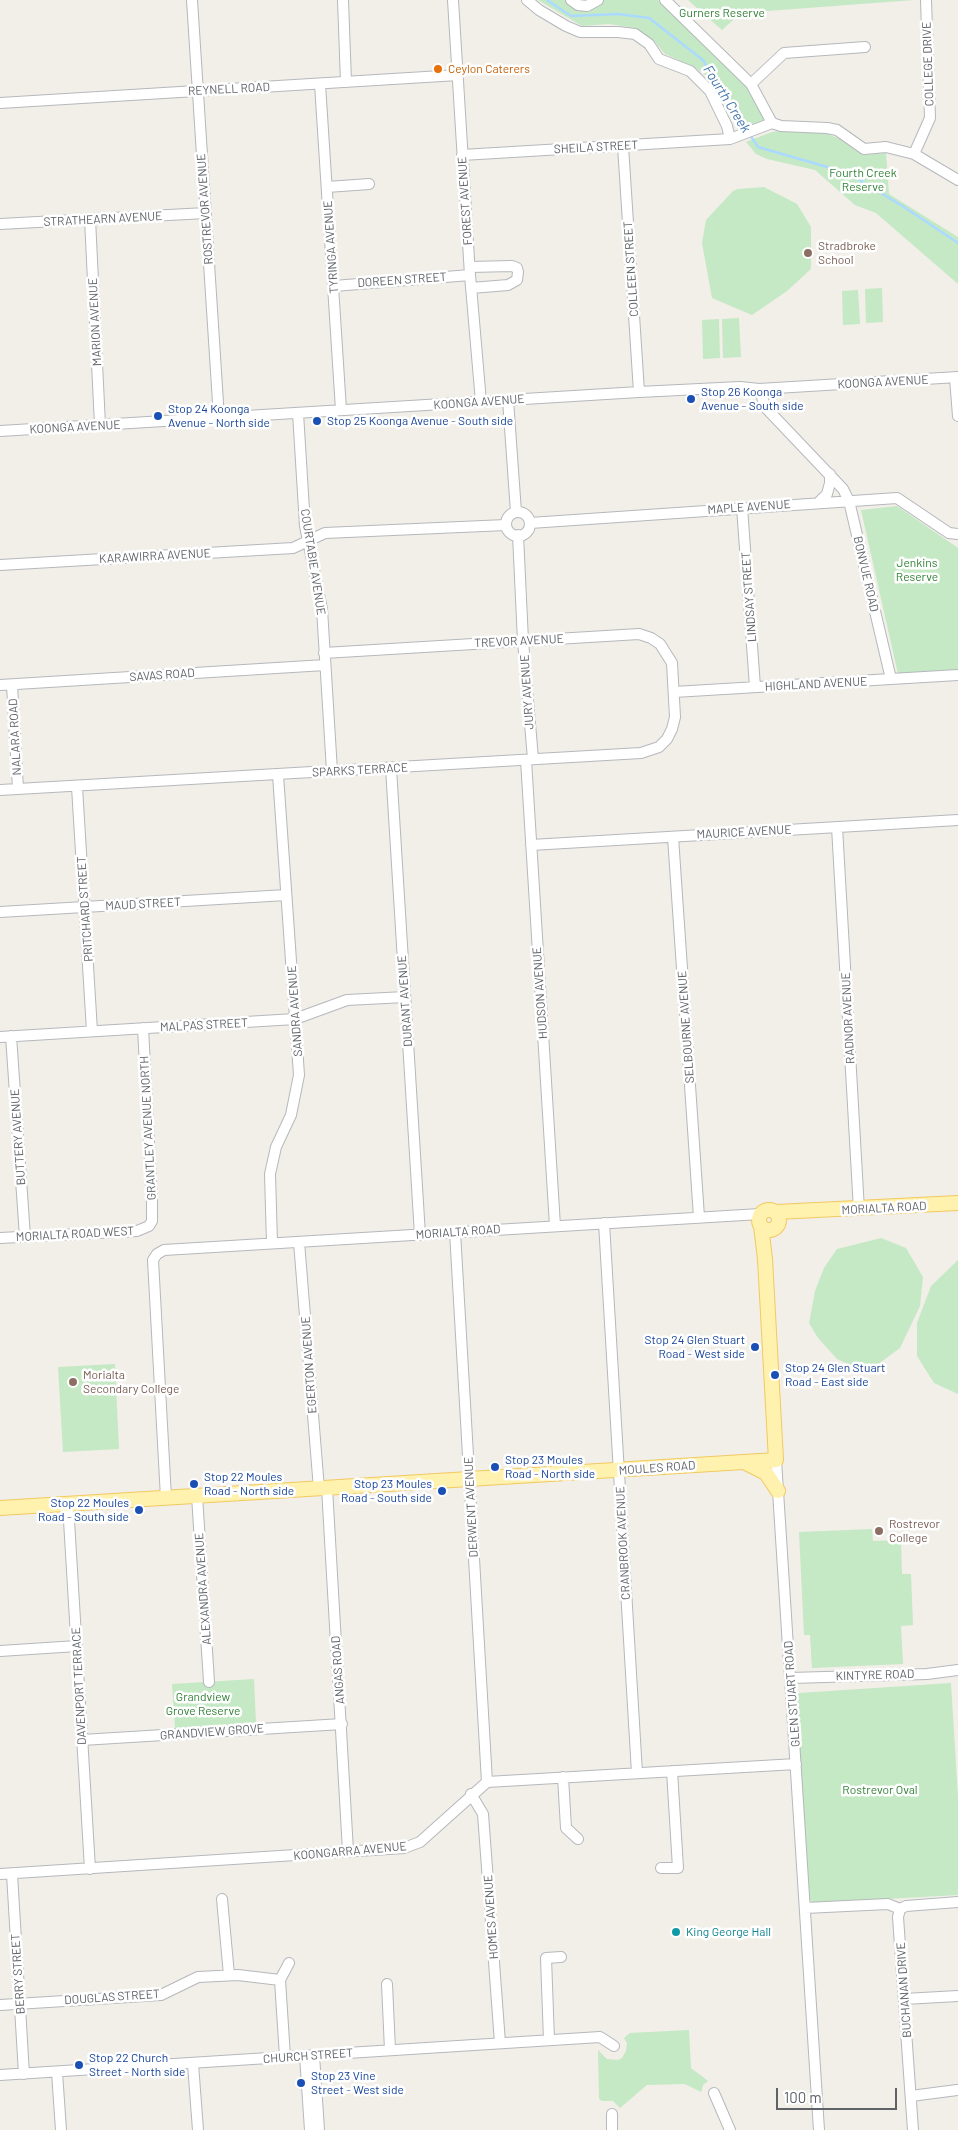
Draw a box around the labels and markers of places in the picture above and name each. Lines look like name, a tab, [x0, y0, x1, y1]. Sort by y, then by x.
place label: Ceylon Caterers	[448, 62, 530, 76]
marker: Ceylon Caterers	[432, 63, 444, 75]
place label: Stradbroke School	[818, 239, 876, 267]
marker: Stradbroke School	[802, 247, 814, 259]
place label: Stop 26 Koonga Avenue - South side	[701, 385, 804, 413]
marker: Stop 26 Koonga Avenue - South side	[685, 393, 697, 405]
place label: Stop 24 Koonga Avenue - North side	[168, 402, 270, 430]
marker: Stop 24 Koonga Avenue - North side	[152, 410, 164, 422]
place label: Stop 25 Koonga Avenue - South side	[327, 414, 513, 428]
marker: Stop 25 Koonga Avenue - South side	[311, 415, 323, 427]
place label: Stop 24 Glen Stuart Road - West side	[645, 1333, 745, 1361]
marker: Stop 24 Glen Stuart Road - West side	[749, 1341, 761, 1353]
place label: Stop 24 Glen Stuart Road - East side	[785, 1361, 885, 1389]
place label: Morialta Secondary College	[83, 1368, 179, 1396]
marker: Stop 24 Glen Stuart Road - East side	[769, 1369, 781, 1381]
marker: Morialta Secondary College	[67, 1376, 79, 1388]
place label: Stop 23 Moules Road - North side	[505, 1453, 595, 1481]
marker: Stop 23 Moules Road - North side	[489, 1461, 501, 1473]
place label: Stop 22 Moules Road - North side	[204, 1470, 294, 1498]
place label: Stop 23 Moules Road - South side	[341, 1477, 432, 1505]
marker: Stop 22 Moules Road - North side	[188, 1478, 200, 1490]
marker: Stop 23 Moules Road - South side	[436, 1485, 448, 1497]
place label: Stop 22 Moules Road - South side	[38, 1496, 129, 1524]
marker: Stop 22 Moules Road - South side	[133, 1504, 145, 1516]
place label: Rostrevor College	[889, 1517, 940, 1545]
marker: Rostrevor College	[873, 1525, 885, 1537]
place label: King George Hall	[686, 1925, 771, 1939]
marker: King George Hall	[670, 1926, 682, 1938]
place label: Stop 22 Church Street - North side	[89, 2051, 185, 2079]
marker: Stop 22 Church Street - North side	[73, 2059, 85, 2071]
place label: Stop 23 Vine Street - West side	[311, 2069, 404, 2097]
marker: Stop 23 Vine Street - West side	[295, 2077, 307, 2089]

